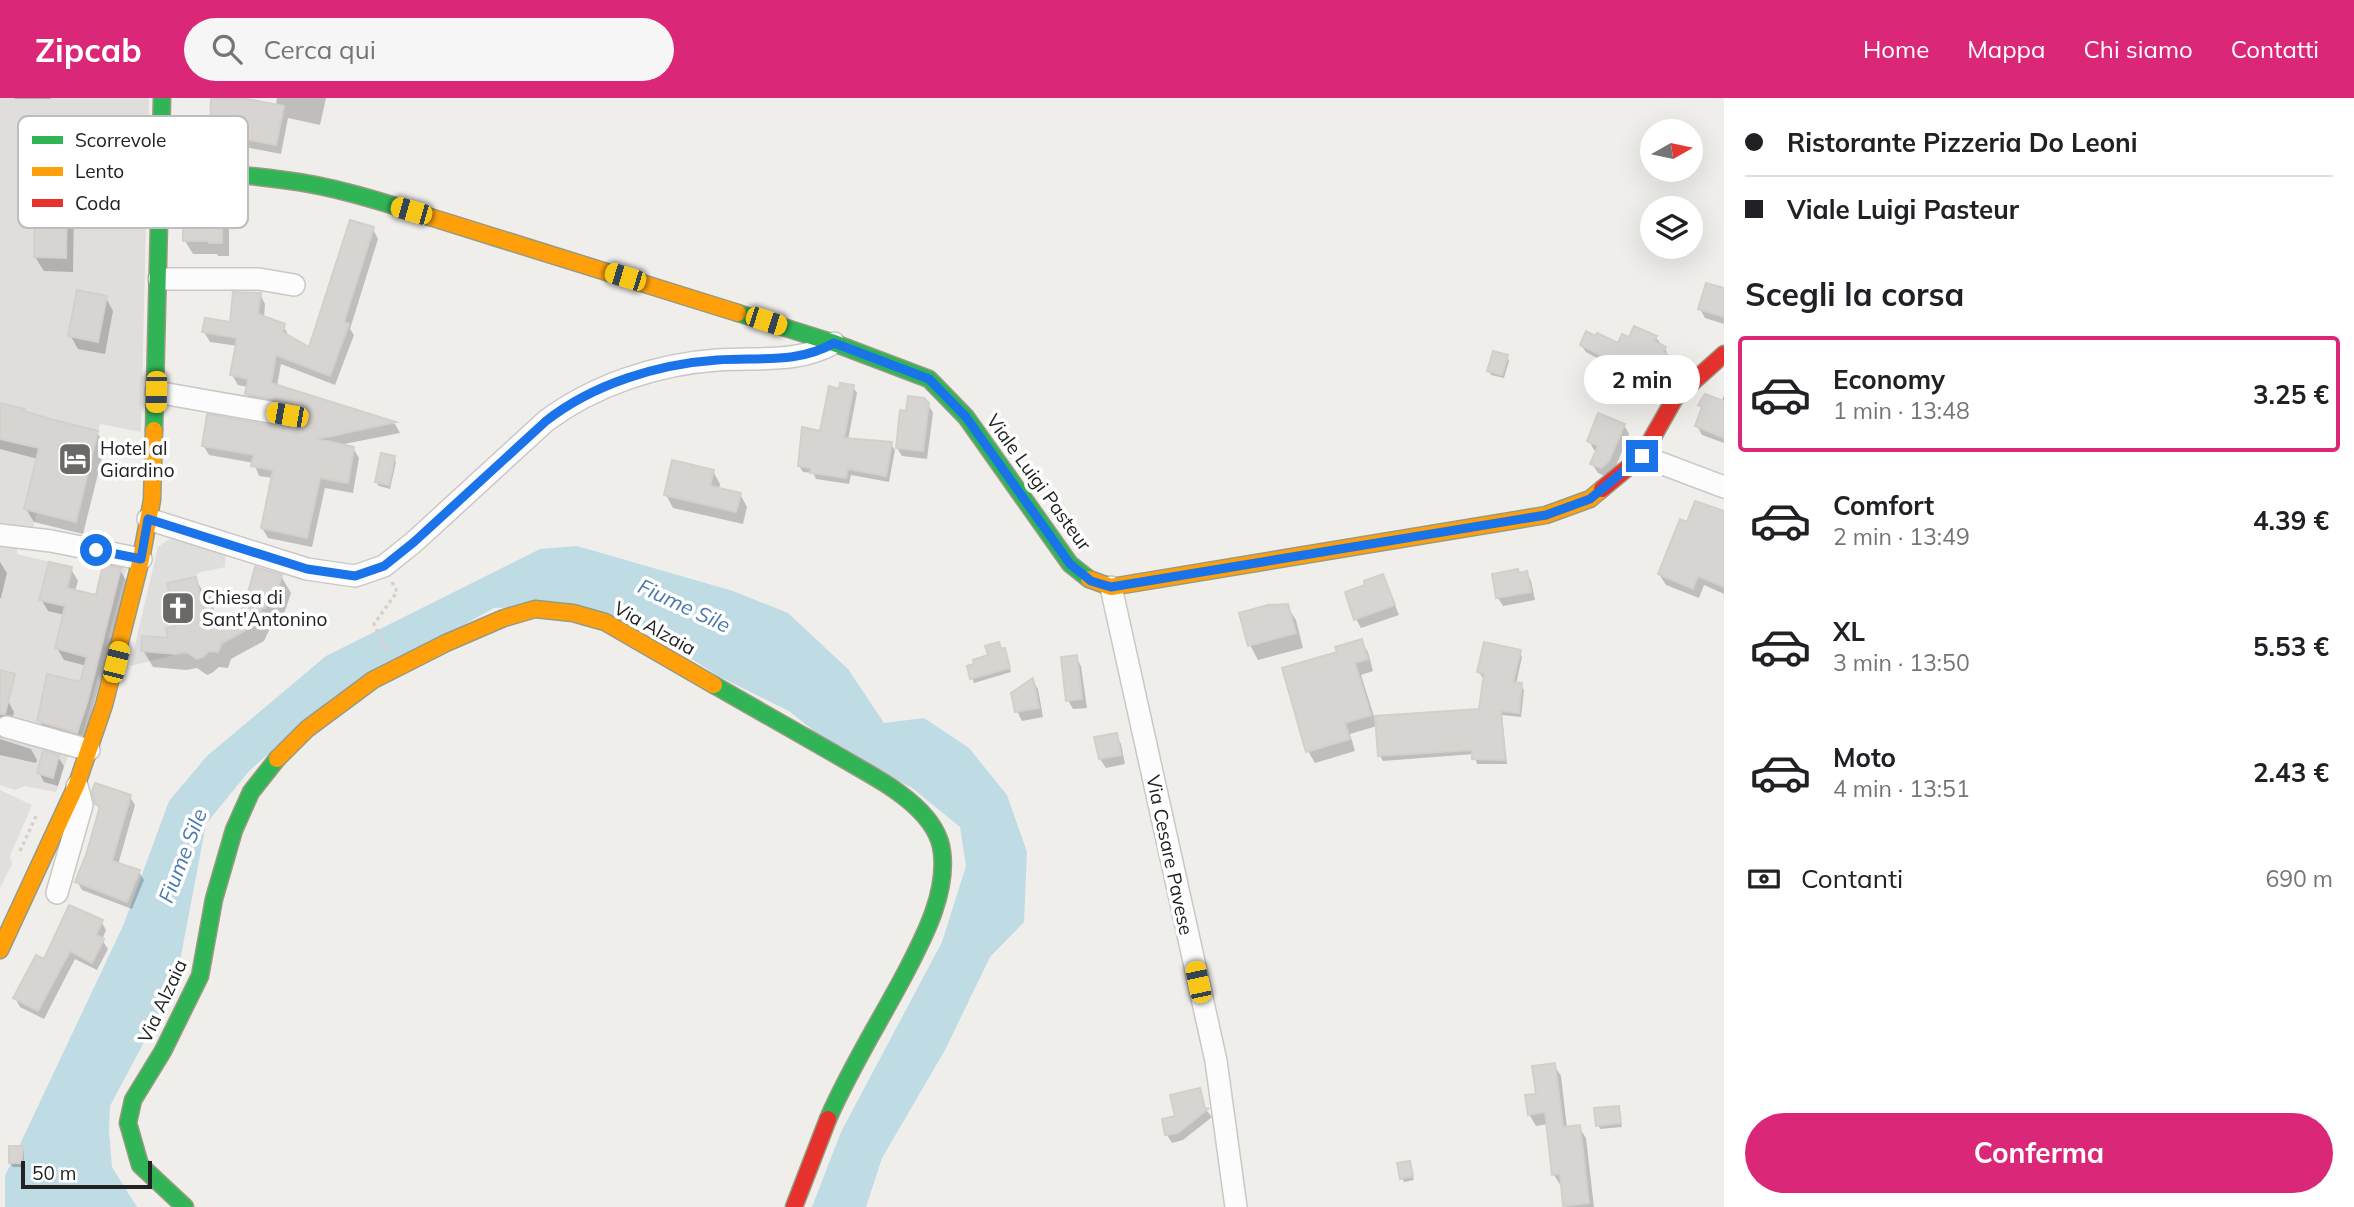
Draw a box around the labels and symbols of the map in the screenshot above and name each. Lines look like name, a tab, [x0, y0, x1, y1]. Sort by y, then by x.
legend	[18, 116, 248, 228]
north arrow	[1640, 119, 1703, 182]
text: Scorrevole	[75, 128, 166, 152]
text: Lento	[75, 159, 124, 183]
text: Coda	[75, 191, 121, 215]
car	[388, 195, 435, 227]
car	[602, 261, 649, 293]
car	[743, 305, 790, 337]
callout: 2 min	[1584, 354, 1700, 404]
car	[146, 371, 167, 413]
car	[265, 401, 310, 429]
street label: Viale Luigi Pasteur	[981, 409, 1097, 555]
place label: Hotel al Giardino	[100, 436, 175, 482]
hotel icon: Hotel al Giardino	[56, 440, 94, 478]
route end	[1626, 440, 1658, 472]
route start	[80, 534, 112, 566]
water label: Fiume Sile	[634, 572, 735, 638]
place label: Chiesa di Sant'Antonino	[202, 585, 327, 631]
church icon: Chiesa di Sant'Antonino	[159, 589, 197, 627]
street label: Via Alzaia	[610, 596, 700, 660]
car	[101, 639, 132, 685]
street label: Via Cesare Pavese	[1141, 773, 1199, 937]
water label: Fiume Sile	[152, 805, 212, 906]
street label: Via Alzaia	[132, 955, 192, 1047]
car	[1184, 959, 1213, 1005]
scale bar	[21, 1158, 152, 1190]

